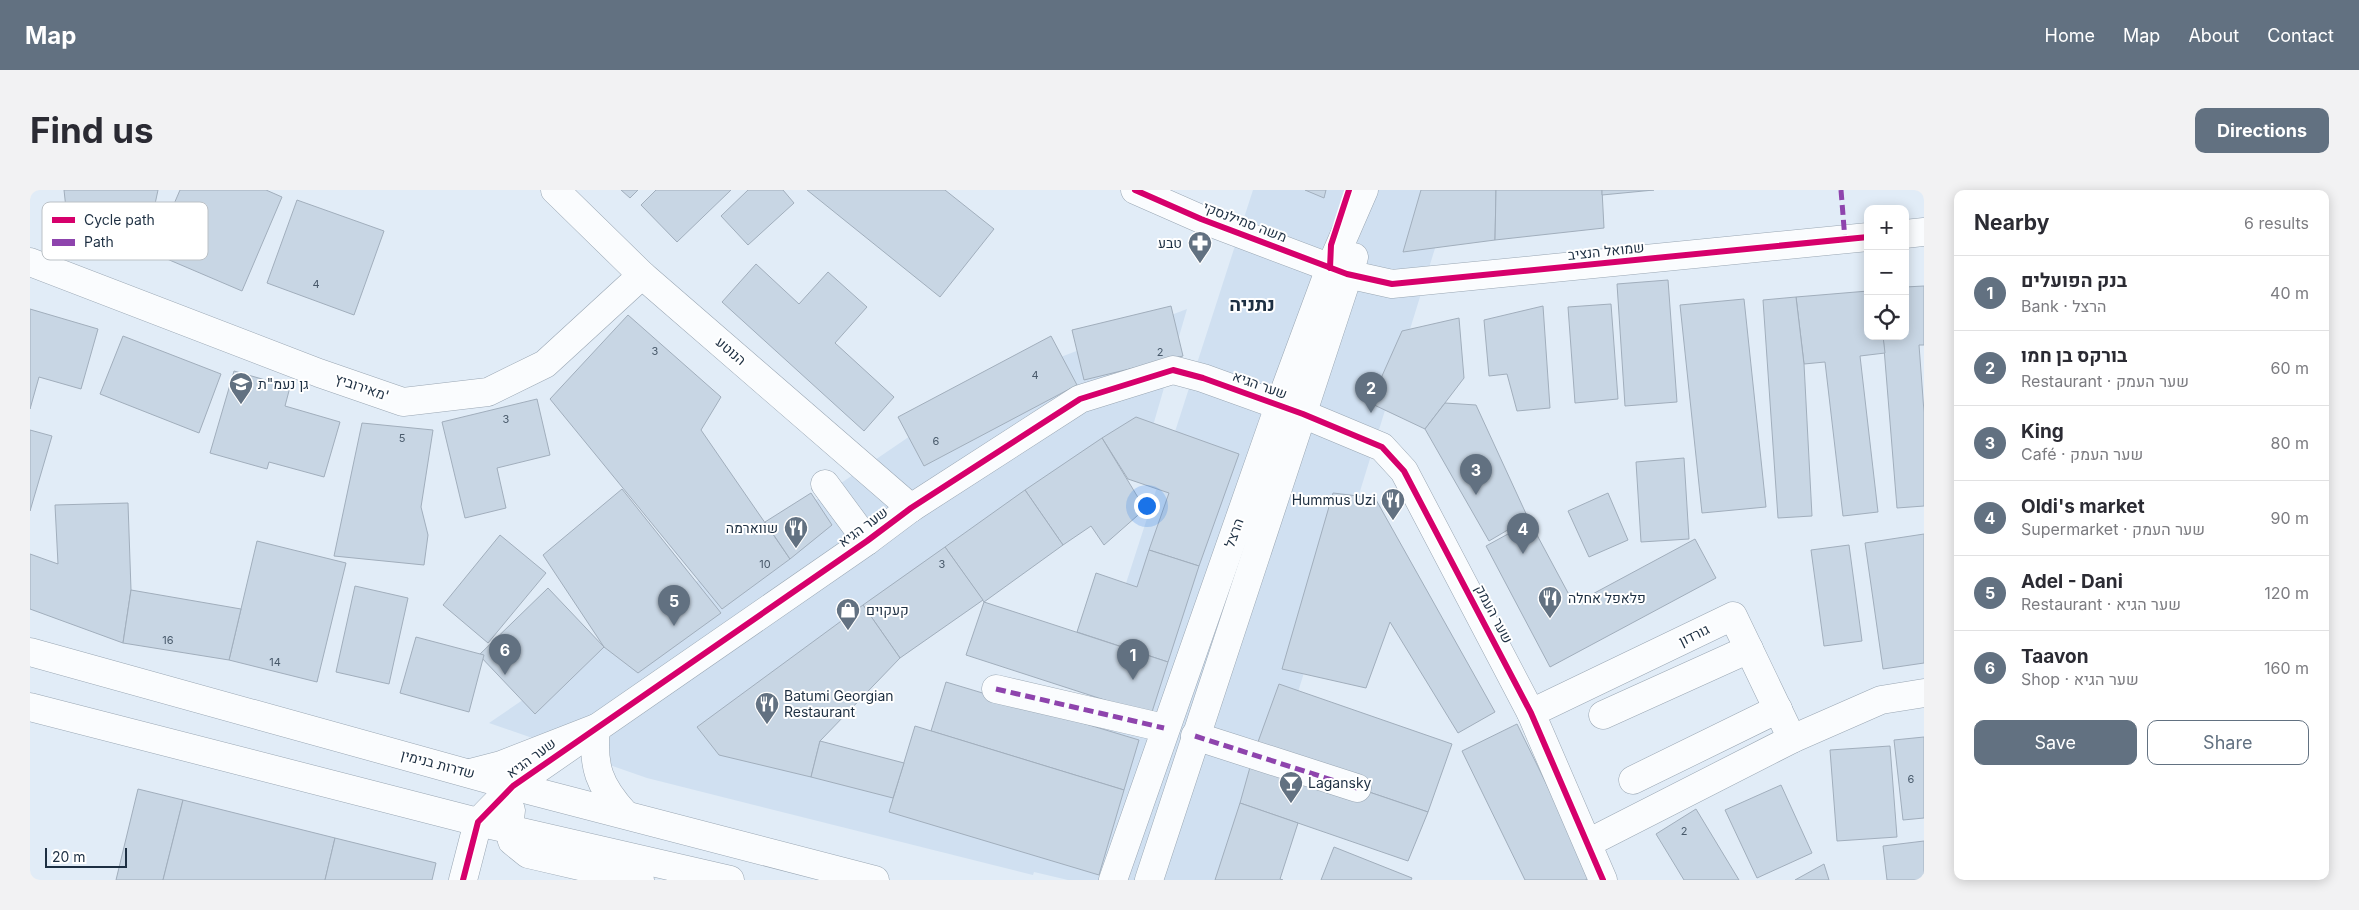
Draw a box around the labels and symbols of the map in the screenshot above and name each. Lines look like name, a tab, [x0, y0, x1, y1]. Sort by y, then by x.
street label: משה סמילנסקי	[1201, 198, 1289, 245]
legend	[42, 202, 208, 260]
text: Cycle path	[84, 211, 155, 228]
pharmacy icon: טבע	[1187, 230, 1213, 264]
text: Path	[84, 233, 114, 250]
place label: טבע	[1158, 234, 1182, 251]
street label: שמואל הנציב	[1567, 238, 1645, 263]
house number: 4	[312, 277, 320, 291]
district label: נתניה	[1229, 293, 1275, 316]
street label: הנוטע	[713, 333, 750, 368]
house number: 3	[652, 344, 659, 358]
house number: 2	[1157, 345, 1163, 359]
street label: שער הגיא	[1231, 367, 1290, 402]
house number: 4	[1031, 368, 1039, 382]
street label: מאירוביץ'	[333, 369, 392, 404]
school or university icon: גן נעמ"ת	[228, 371, 254, 405]
pin: 2	[1355, 372, 1387, 413]
place label: גן נעמ"ת	[258, 375, 309, 392]
house number: 3	[503, 412, 510, 426]
house number: 5	[399, 431, 406, 445]
house number: 6	[933, 434, 940, 448]
pin: 3	[1460, 454, 1492, 495]
restaurant icon: Hummus Uzi	[1380, 487, 1406, 521]
place label: Hummus Uzi	[1292, 491, 1376, 508]
your location	[1134, 493, 1160, 519]
street label: שער הגיא	[835, 503, 891, 550]
pin: 4	[1507, 513, 1539, 554]
restaurant icon: שווארמה	[783, 515, 809, 549]
street label: הרצל	[1220, 516, 1247, 550]
place label: שווארמה	[726, 519, 778, 536]
house number: 10	[759, 557, 771, 571]
house number: 3	[939, 557, 946, 571]
street label: שער העמק	[1472, 582, 1517, 646]
pin: 5	[658, 585, 690, 626]
restaurant icon: פלאפל אחלה	[1537, 585, 1563, 619]
place label: פלאפל אחלה	[1568, 589, 1646, 606]
shop icon: קעקוים	[835, 597, 861, 631]
place label: קעקוים	[866, 601, 909, 618]
street label: גורדון	[1676, 620, 1712, 649]
house number: 16	[162, 633, 174, 647]
pin: 6	[489, 634, 521, 675]
pin: 1	[1117, 639, 1149, 680]
house number: 14	[269, 655, 281, 669]
place label: Batumi Georgian Restaurant	[784, 687, 894, 720]
restaurant icon: Batumi Georgian Restaurant	[754, 691, 780, 725]
street label: שער הגיא	[503, 734, 559, 781]
street label: שדרות בנימין	[399, 745, 477, 782]
bar icon: Lagansky	[1278, 770, 1304, 804]
house number: 6	[1908, 772, 1915, 786]
place label: Lagansky	[1308, 774, 1372, 791]
house number: 2	[1681, 824, 1687, 838]
scale bar	[45, 845, 128, 868]

